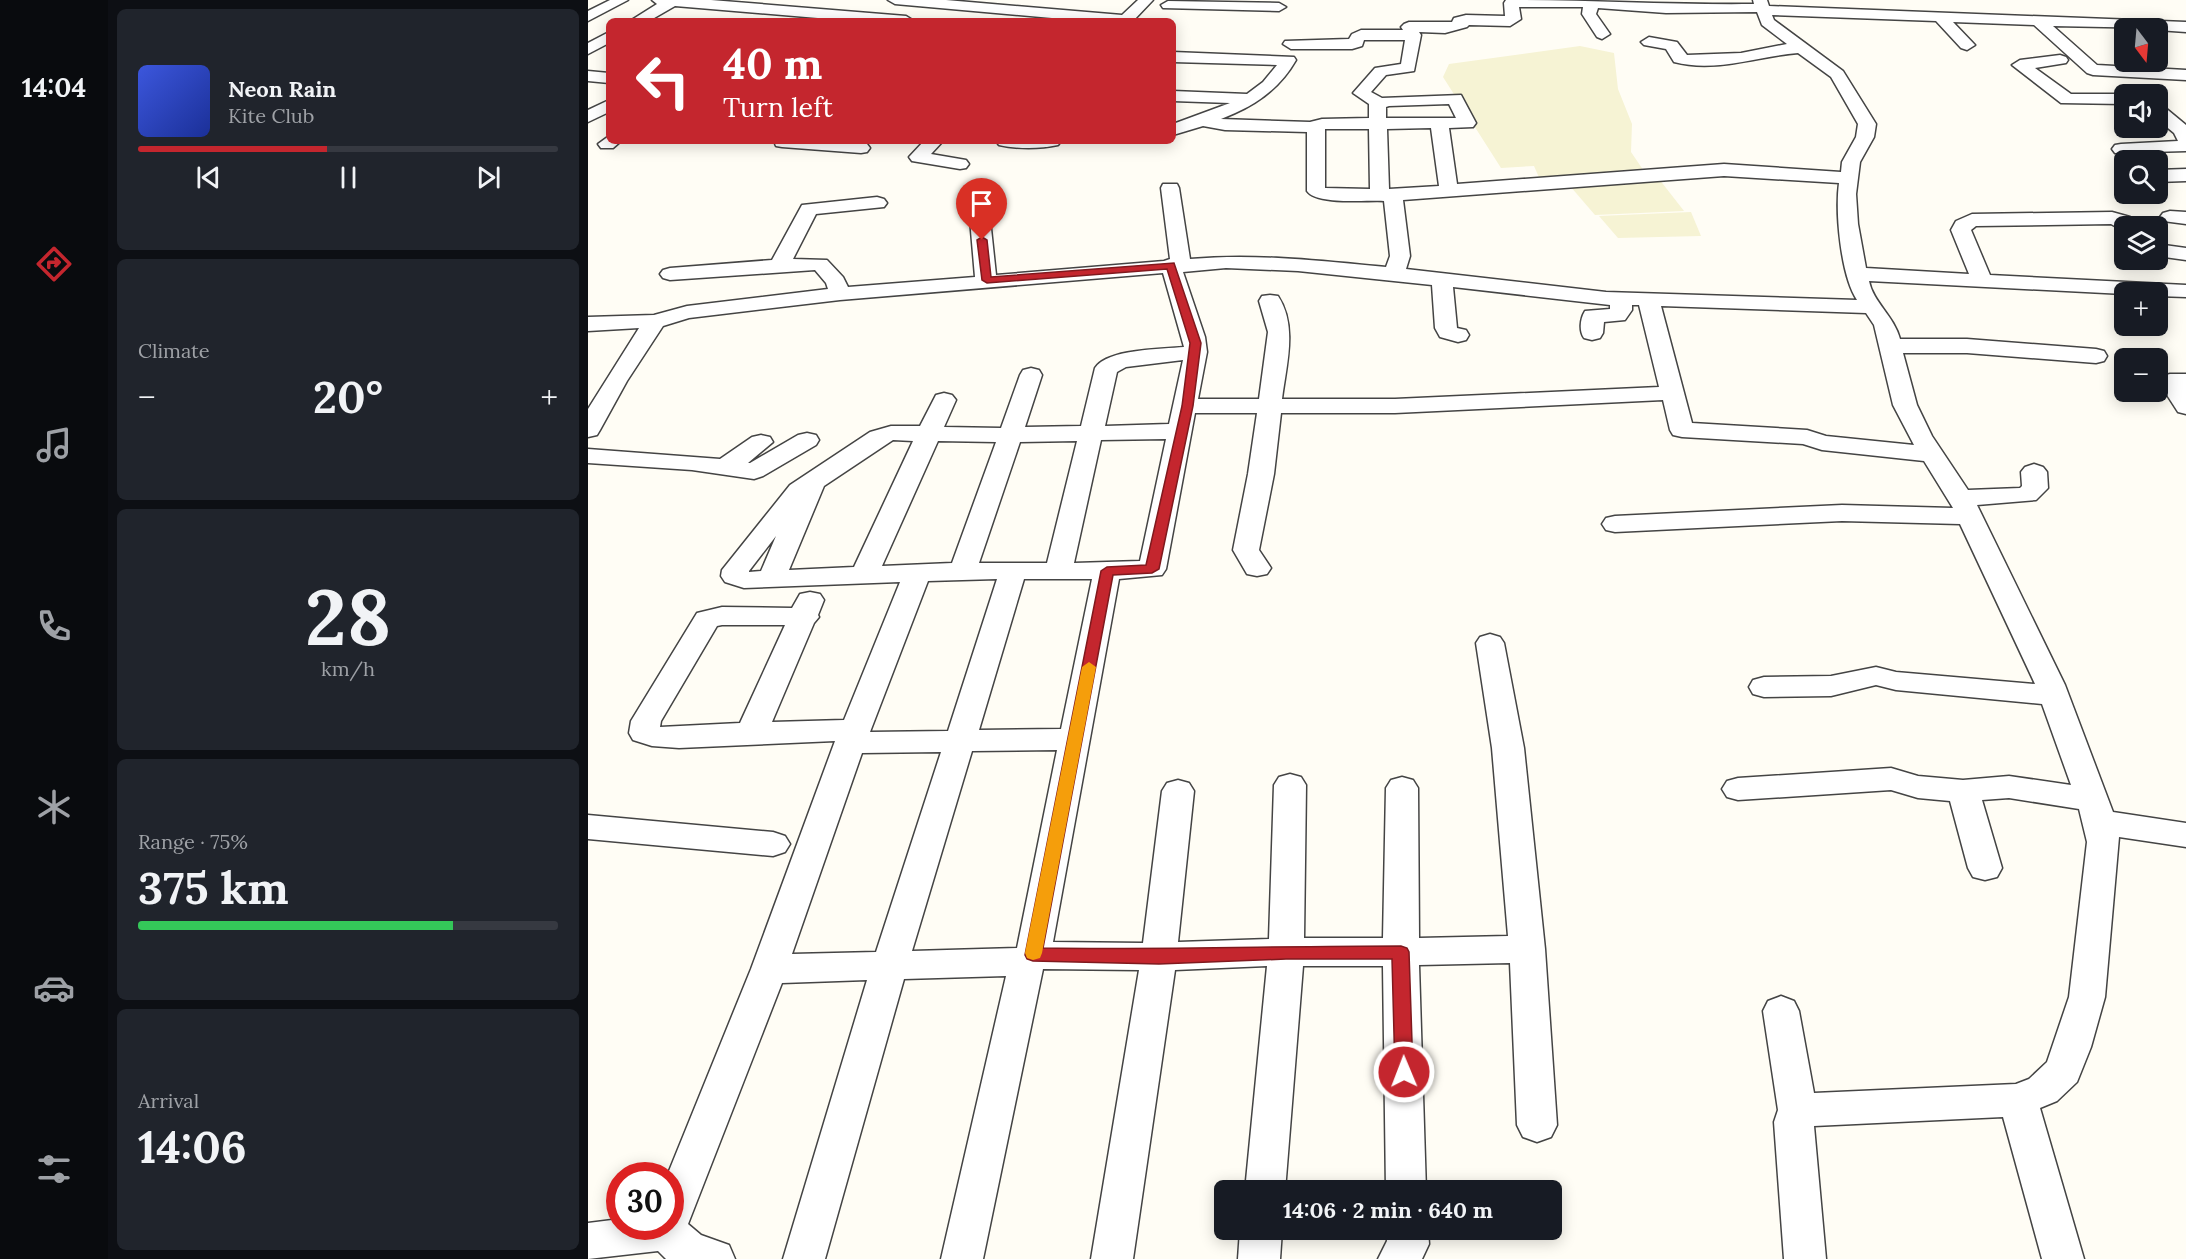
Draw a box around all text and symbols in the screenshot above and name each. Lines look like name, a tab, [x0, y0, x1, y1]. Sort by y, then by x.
north arrow	[2114, 18, 2168, 72]
map controls	[2114, 18, 2168, 402]
text: 40 m	[723, 37, 822, 91]
icon: left	[624, 42, 702, 120]
text: 14:04	[22, 70, 86, 104]
text: Neon Rain	[228, 75, 336, 103]
button: sound	[2114, 84, 2168, 138]
text: Turn left	[723, 90, 833, 124]
text: Kite Club	[228, 103, 314, 128]
button: search	[2114, 150, 2168, 204]
icon: previous	[192, 161, 225, 194]
icon: pause	[332, 161, 365, 194]
icon: next	[472, 161, 505, 194]
pin	[956, 178, 1007, 240]
icon: arrive	[965, 187, 998, 220]
button: layers	[2114, 216, 2168, 270]
icon: directions	[33, 243, 75, 285]
button: +	[2114, 282, 2168, 336]
text: Climate	[138, 338, 210, 363]
button: −	[2114, 348, 2168, 402]
text: 20°	[313, 368, 383, 425]
text: −	[138, 376, 156, 418]
text: +	[540, 376, 558, 418]
icon: music	[33, 424, 75, 466]
text: 28	[305, 567, 391, 666]
icon: phone	[33, 605, 75, 647]
text: km/h	[321, 656, 375, 681]
icon: climate	[33, 786, 75, 828]
text: Range · 75%	[138, 829, 248, 854]
text: 375 km	[138, 859, 289, 916]
icon: car	[33, 967, 75, 1009]
position arrow	[1372, 1040, 1436, 1104]
text: Arrival	[138, 1088, 199, 1113]
text: 14:06	[138, 1118, 247, 1175]
icon: filters	[33, 1148, 75, 1190]
speed limit sign: 30	[606, 1162, 684, 1240]
text: 14:06 · 2 min · 640 m	[1283, 1196, 1493, 1224]

